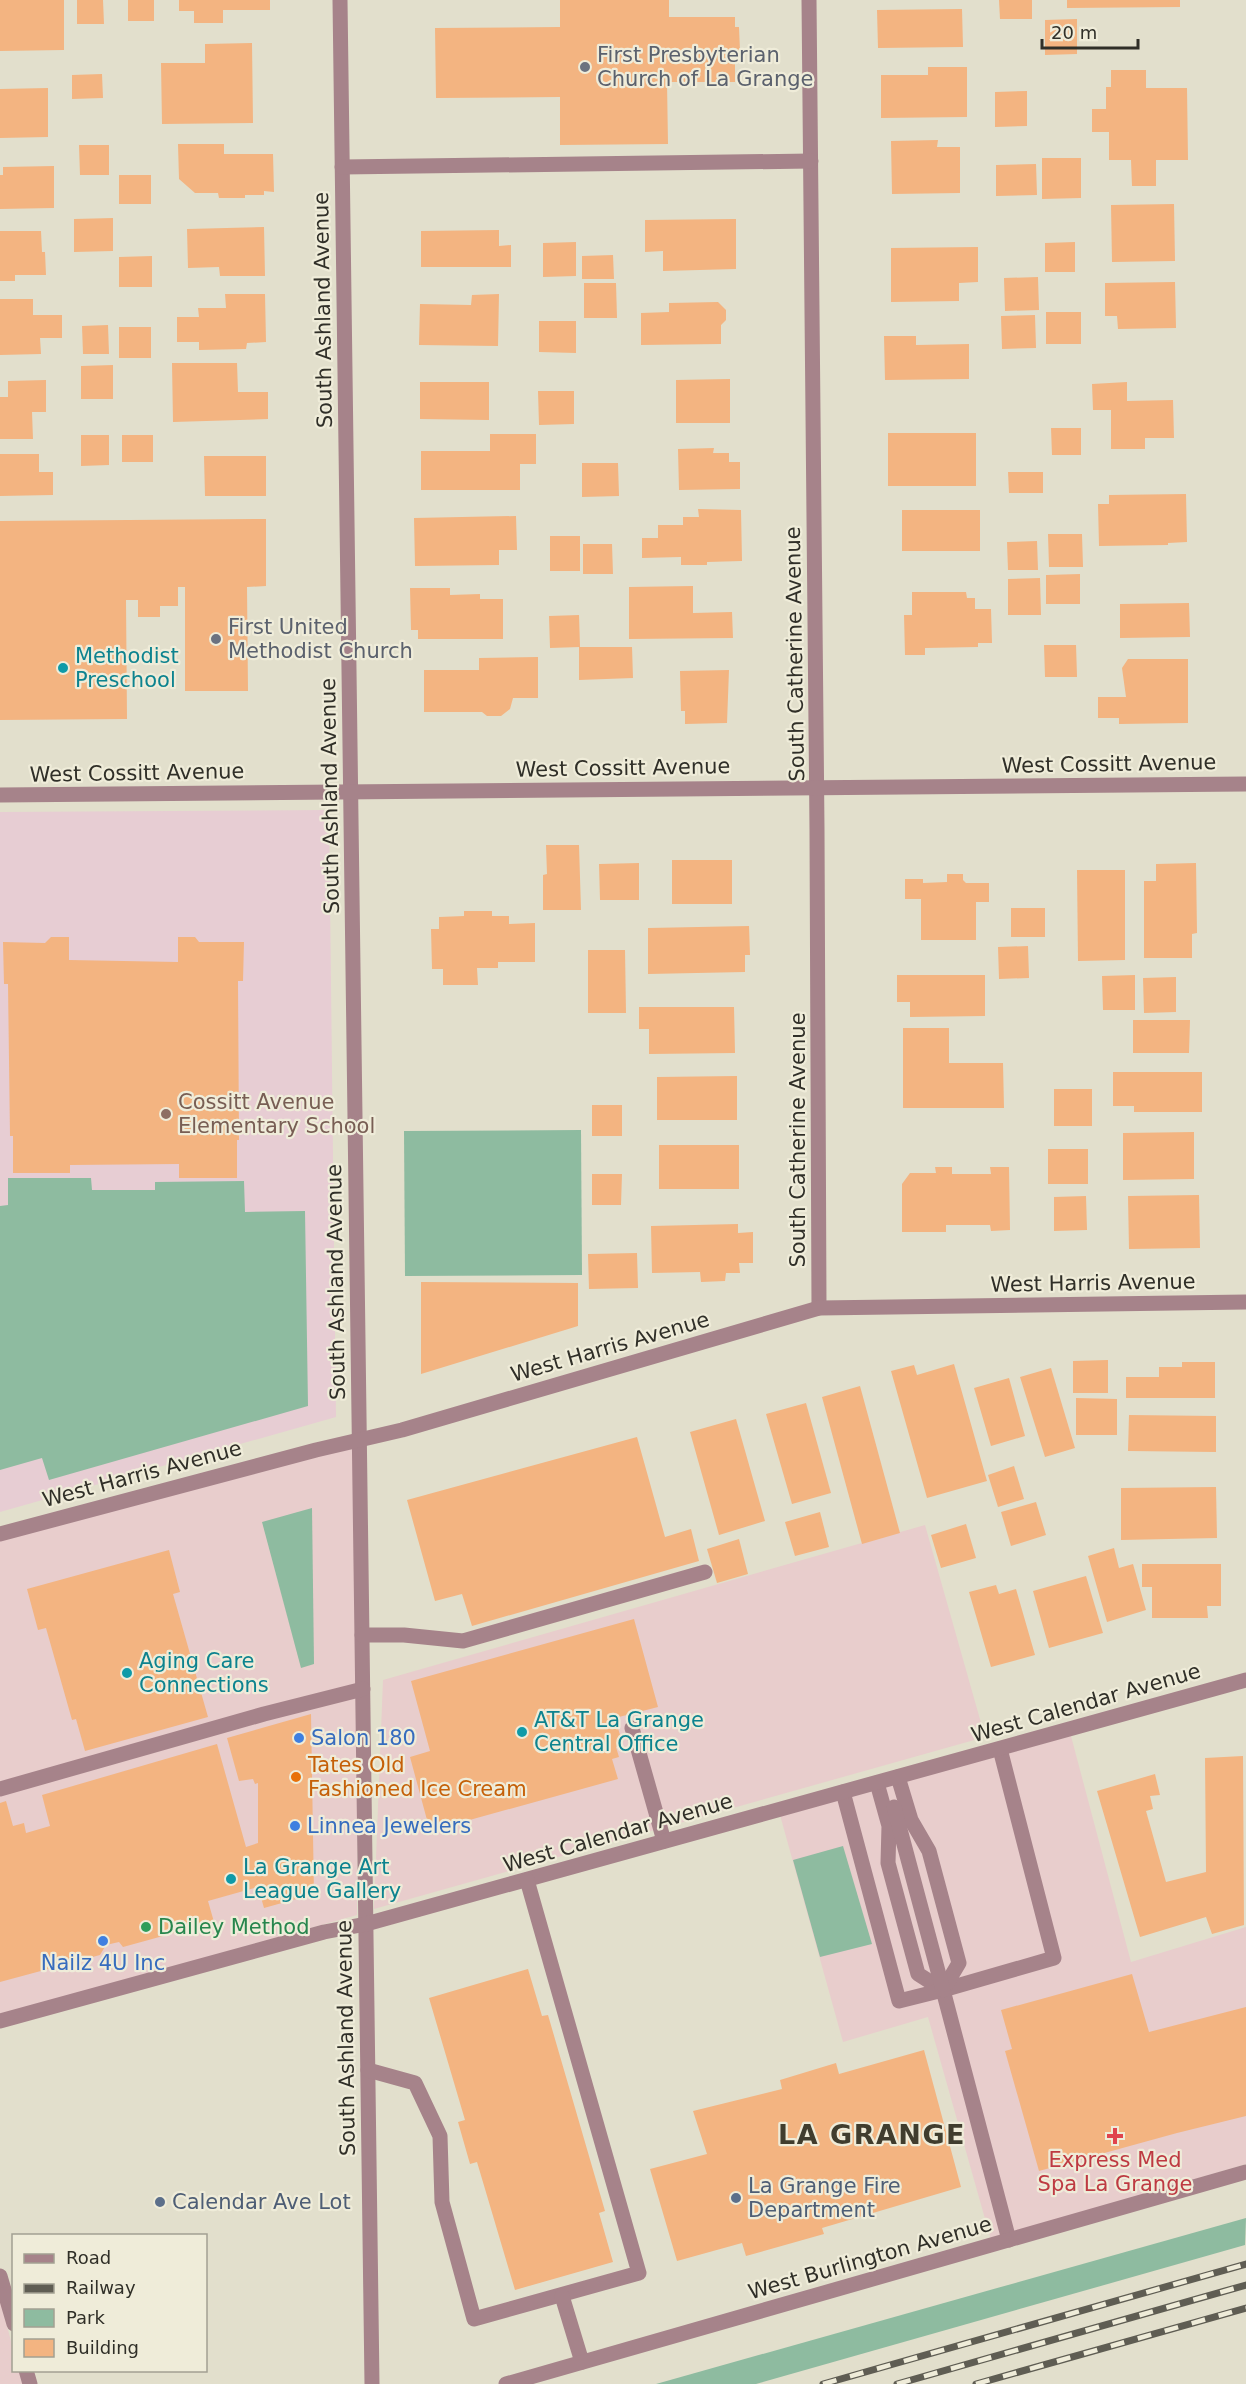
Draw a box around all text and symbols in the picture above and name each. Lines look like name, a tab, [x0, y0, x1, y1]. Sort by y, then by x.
scale bar	[1042, 12, 1138, 50]
text: 20 m	[1051, 22, 1097, 43]
place label: First Presbyterian Church of La Grange	[597, 43, 813, 91]
marker: First Presbyterian Church of La Grange	[578, 60, 592, 74]
street label: South Ashland Avenue	[309, 192, 337, 428]
street label: South Catherine Avenue	[781, 526, 809, 782]
place label: First United Methodist Church	[228, 615, 413, 663]
marker: First United Methodist Church	[209, 632, 223, 646]
place label: Methodist Preschool	[75, 644, 179, 692]
marker: Methodist Preschool	[56, 661, 70, 675]
street label: South Ashland Avenue	[316, 678, 344, 914]
street label: West Cossitt Avenue	[1001, 750, 1217, 778]
street label: West Cossitt Avenue	[515, 754, 731, 782]
street label: West Cossitt Avenue	[29, 759, 245, 787]
street label: South Catherine Avenue	[786, 1012, 810, 1268]
place label: Cossitt Avenue Elementary School	[178, 1090, 375, 1138]
marker: Cossitt Avenue Elementary School	[159, 1107, 173, 1121]
street label: South Ashland Avenue	[322, 1164, 350, 1400]
street label: West Harris Avenue	[990, 1269, 1196, 1297]
street label: West Harris Avenue	[508, 1307, 712, 1387]
street label: West Harris Avenue	[40, 1436, 244, 1512]
place label: Aging Care Connections	[139, 1649, 269, 1697]
street label: West Calendar Avenue	[969, 1659, 1203, 1747]
marker: Aging Care Connections	[120, 1666, 134, 1680]
place label: AT&T La Grange Central Office	[534, 1708, 704, 1756]
marker: AT&T La Grange Central Office	[515, 1725, 529, 1739]
place label: Salon 180	[311, 1726, 416, 1750]
marker: Salon 180	[292, 1731, 306, 1745]
place label: Tates Old Fashioned Ice Cream	[307, 1753, 527, 1801]
marker: Tates Old Fashioned Ice Cream	[289, 1770, 303, 1784]
street label: West Calendar Avenue	[501, 1789, 735, 1877]
place label: Linnea Jewelers	[307, 1814, 471, 1838]
marker: Linnea Jewelers	[288, 1819, 302, 1833]
place label: La Grange Art League Gallery	[243, 1855, 401, 1903]
marker: La Grange Art League Gallery	[224, 1872, 238, 1886]
place label: Dailey Method	[158, 1915, 310, 1939]
marker: Dailey Method	[139, 1920, 153, 1934]
street label: South Ashland Avenue	[332, 1920, 360, 2156]
marker: Nailz 4U Inc	[96, 1934, 110, 1948]
place label: Nailz 4U Inc	[41, 1951, 165, 1975]
district label: LA GRANGE	[778, 2119, 966, 2150]
marker: Express Med Spa La Grange	[1106, 2127, 1124, 2145]
place label: Express Med Spa La Grange	[1038, 2148, 1192, 2196]
place label: La Grange Fire Department	[748, 2174, 901, 2222]
place label: Calendar Ave Lot	[172, 2190, 351, 2214]
marker: La Grange Fire Department	[729, 2191, 743, 2205]
marker: Calendar Ave Lot	[153, 2195, 167, 2209]
street label: West Burlington Avenue	[746, 2212, 994, 2304]
legend	[12, 2234, 207, 2372]
text: Road	[66, 2247, 111, 2268]
text: Railway	[66, 2277, 136, 2298]
text: Park	[66, 2307, 105, 2328]
text: Building	[66, 2337, 139, 2358]

